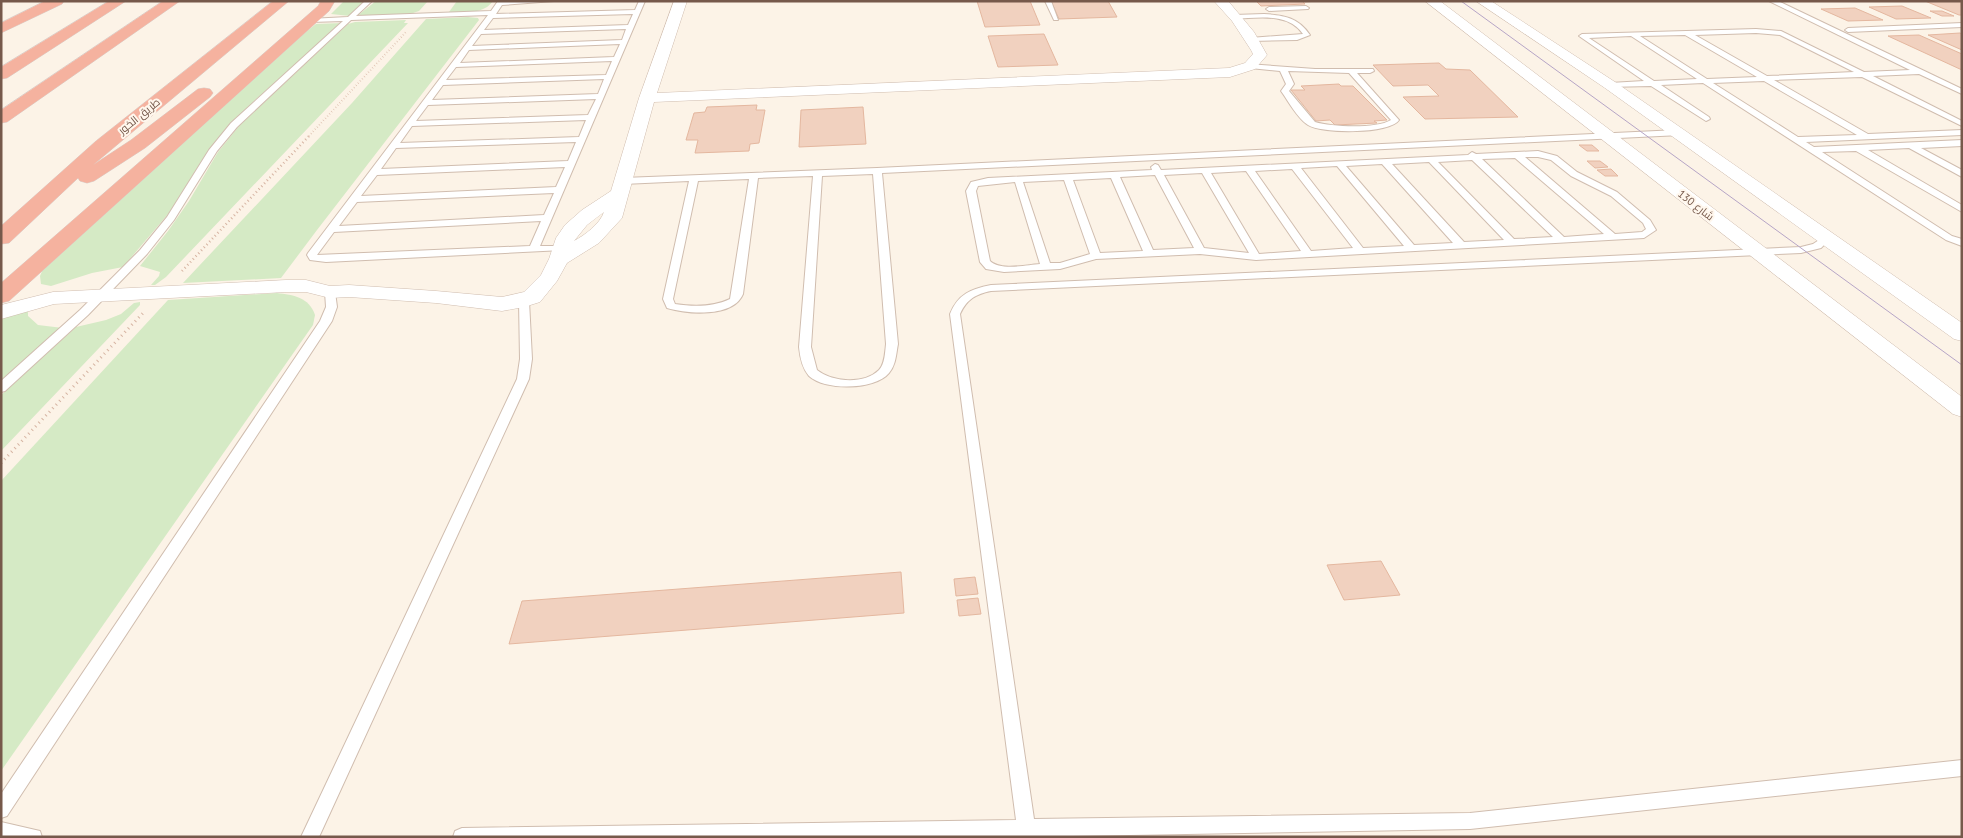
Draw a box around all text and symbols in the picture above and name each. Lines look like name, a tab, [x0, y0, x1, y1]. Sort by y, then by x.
street label: طريق الخور	[114, 95, 163, 138]
street label: شارع 130	[1674, 186, 1717, 224]

